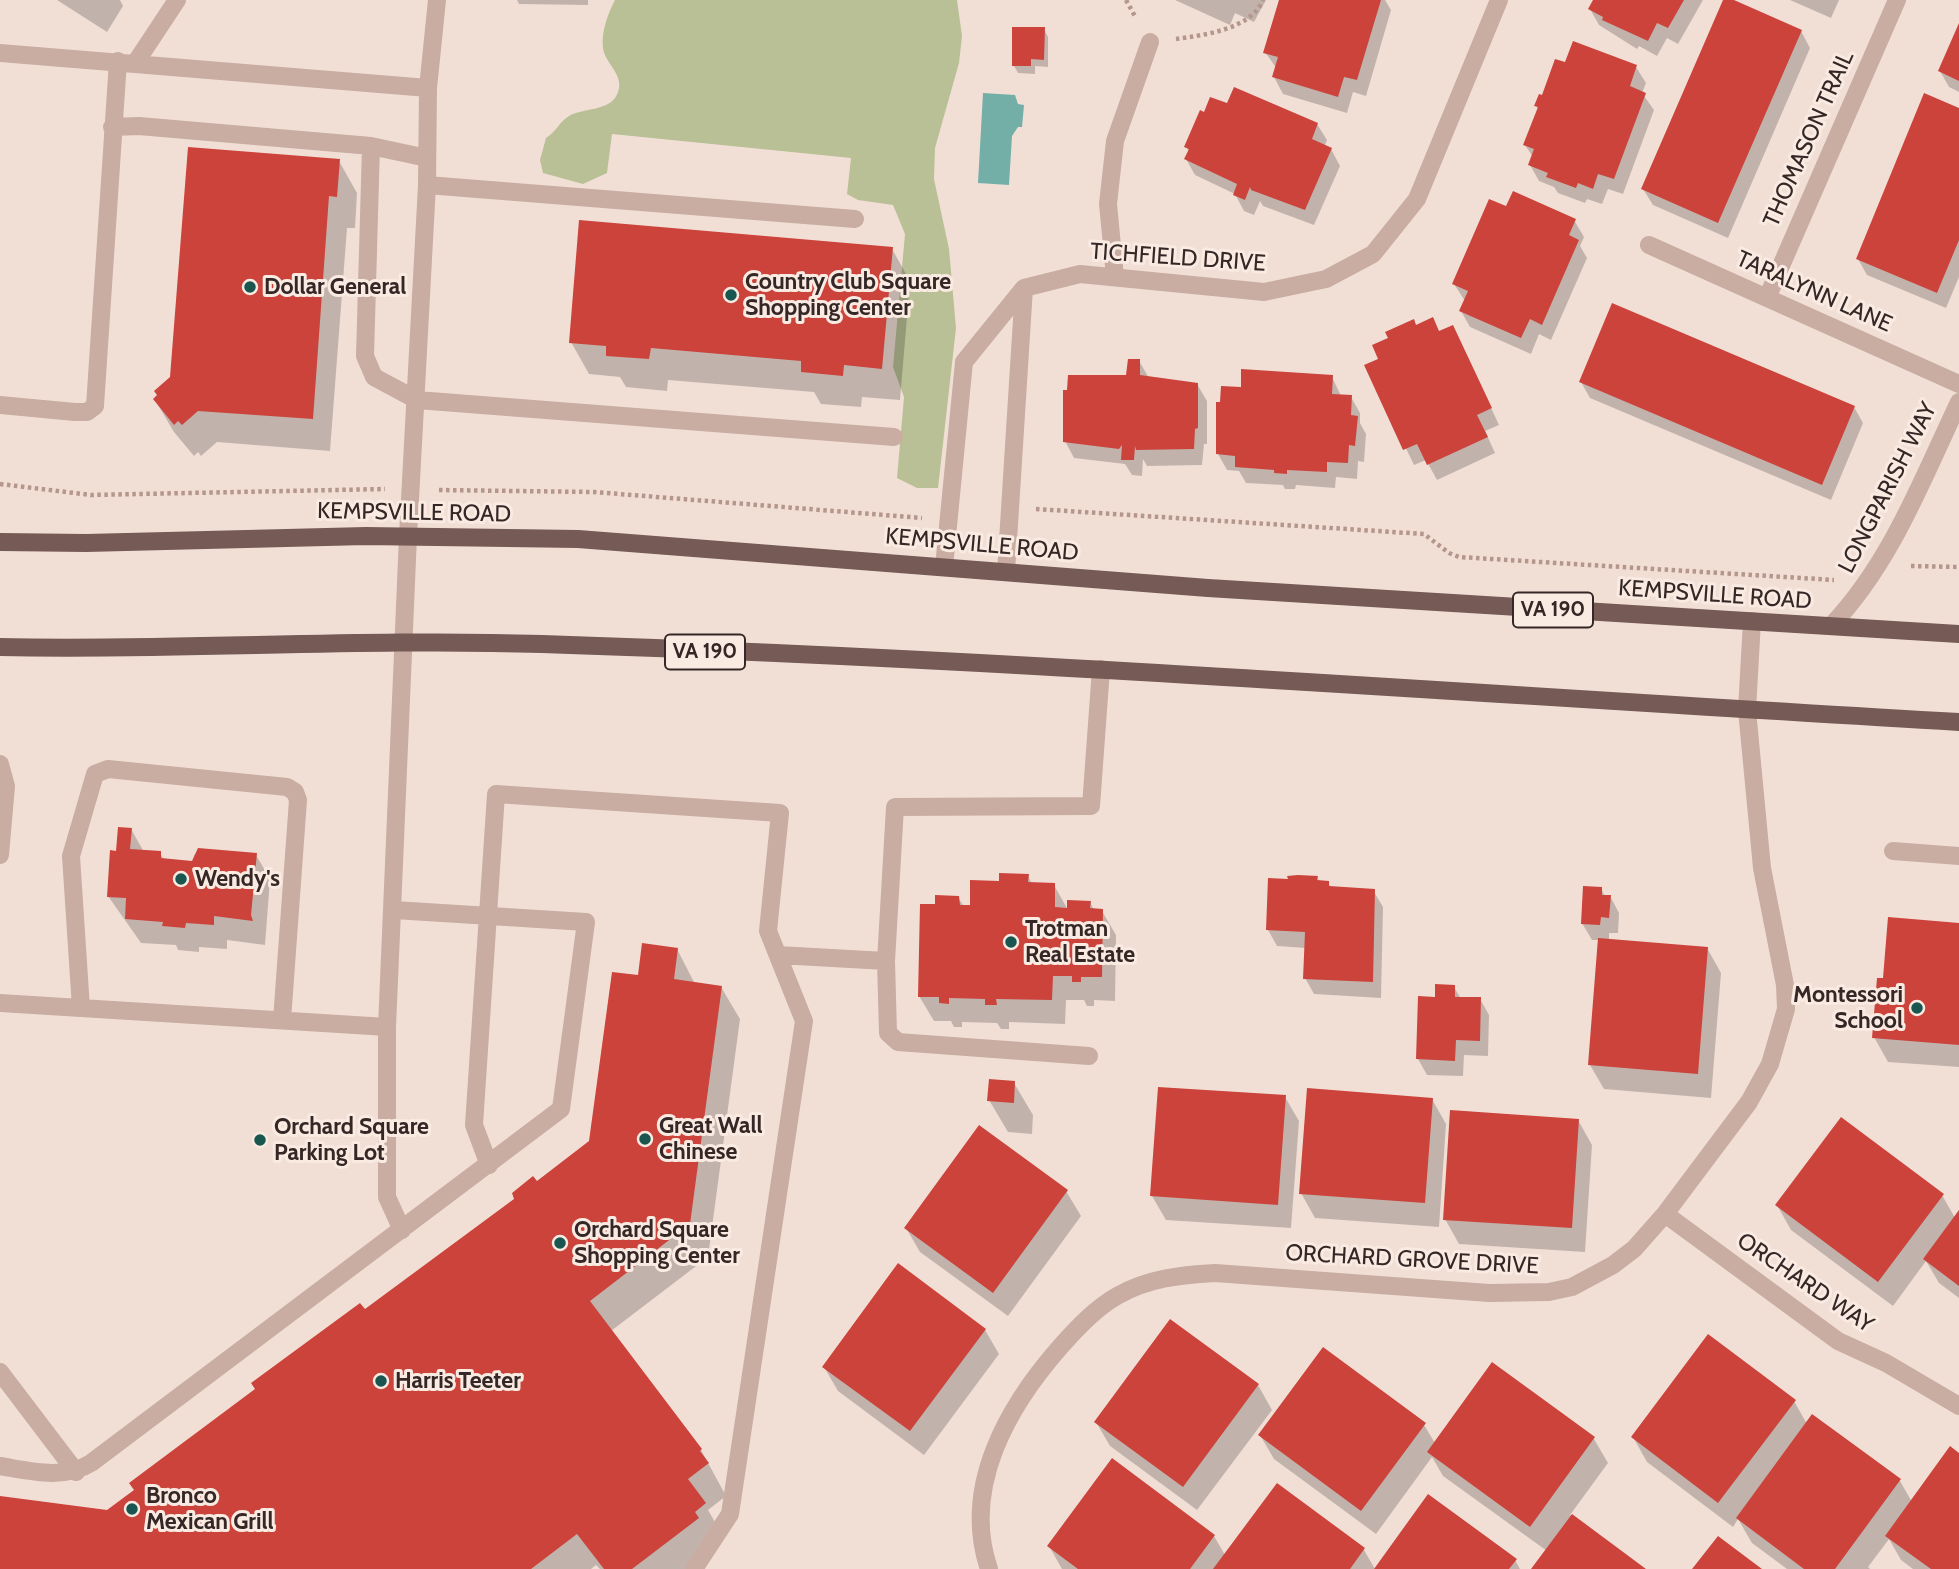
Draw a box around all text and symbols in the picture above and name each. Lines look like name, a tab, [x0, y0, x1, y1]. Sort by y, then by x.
street label: THOMASON TRAIL	[1758, 47, 1860, 231]
street label: TICHFIELD DRIVE	[1089, 238, 1267, 278]
street label: TARALYNN LANE	[1732, 245, 1896, 339]
place label: Country Club Square Shopping Center	[745, 268, 951, 322]
place label: Dollar General	[264, 273, 406, 301]
marker: Dollar General	[242, 279, 258, 295]
marker: Country Club Square Shopping Center	[723, 287, 739, 303]
street label: LONGPARISH WAY	[1833, 398, 1943, 578]
street label: KEMPSVILLE ROAD	[317, 498, 511, 528]
street label: KEMPSVILLE ROAD	[884, 523, 1080, 567]
street label: KEMPSVILLE ROAD	[1617, 574, 1813, 616]
road number: VA 190	[1513, 592, 1593, 628]
road number: VA 190	[665, 634, 745, 670]
place label: Wendy's	[195, 865, 280, 893]
marker: Wendy's	[173, 871, 189, 887]
place label: Trotman Real Estate	[1025, 915, 1135, 969]
marker: Trotman Real Estate	[1003, 934, 1019, 950]
place label: Montessori School	[1793, 981, 1903, 1035]
marker: Montessori School	[1909, 1000, 1925, 1016]
place label: Great Wall Chinese	[659, 1112, 763, 1166]
place label: Orchard Square Parking Lot	[274, 1113, 429, 1167]
marker: Great Wall Chinese	[637, 1131, 653, 1147]
marker: Orchard Square Parking Lot	[252, 1132, 268, 1148]
place label: Orchard Square Shopping Center	[574, 1216, 740, 1270]
street label: ORCHARD WAY	[1732, 1227, 1878, 1339]
marker: Orchard Square Shopping Center	[552, 1235, 568, 1251]
street label: ORCHARD GROVE DRIVE	[1285, 1240, 1539, 1280]
place label: Harris Teeter	[395, 1367, 521, 1395]
marker: Harris Teeter	[373, 1373, 389, 1389]
place label: Bronco Mexican Grill	[146, 1482, 274, 1536]
marker: Bronco Mexican Grill	[124, 1501, 140, 1517]

